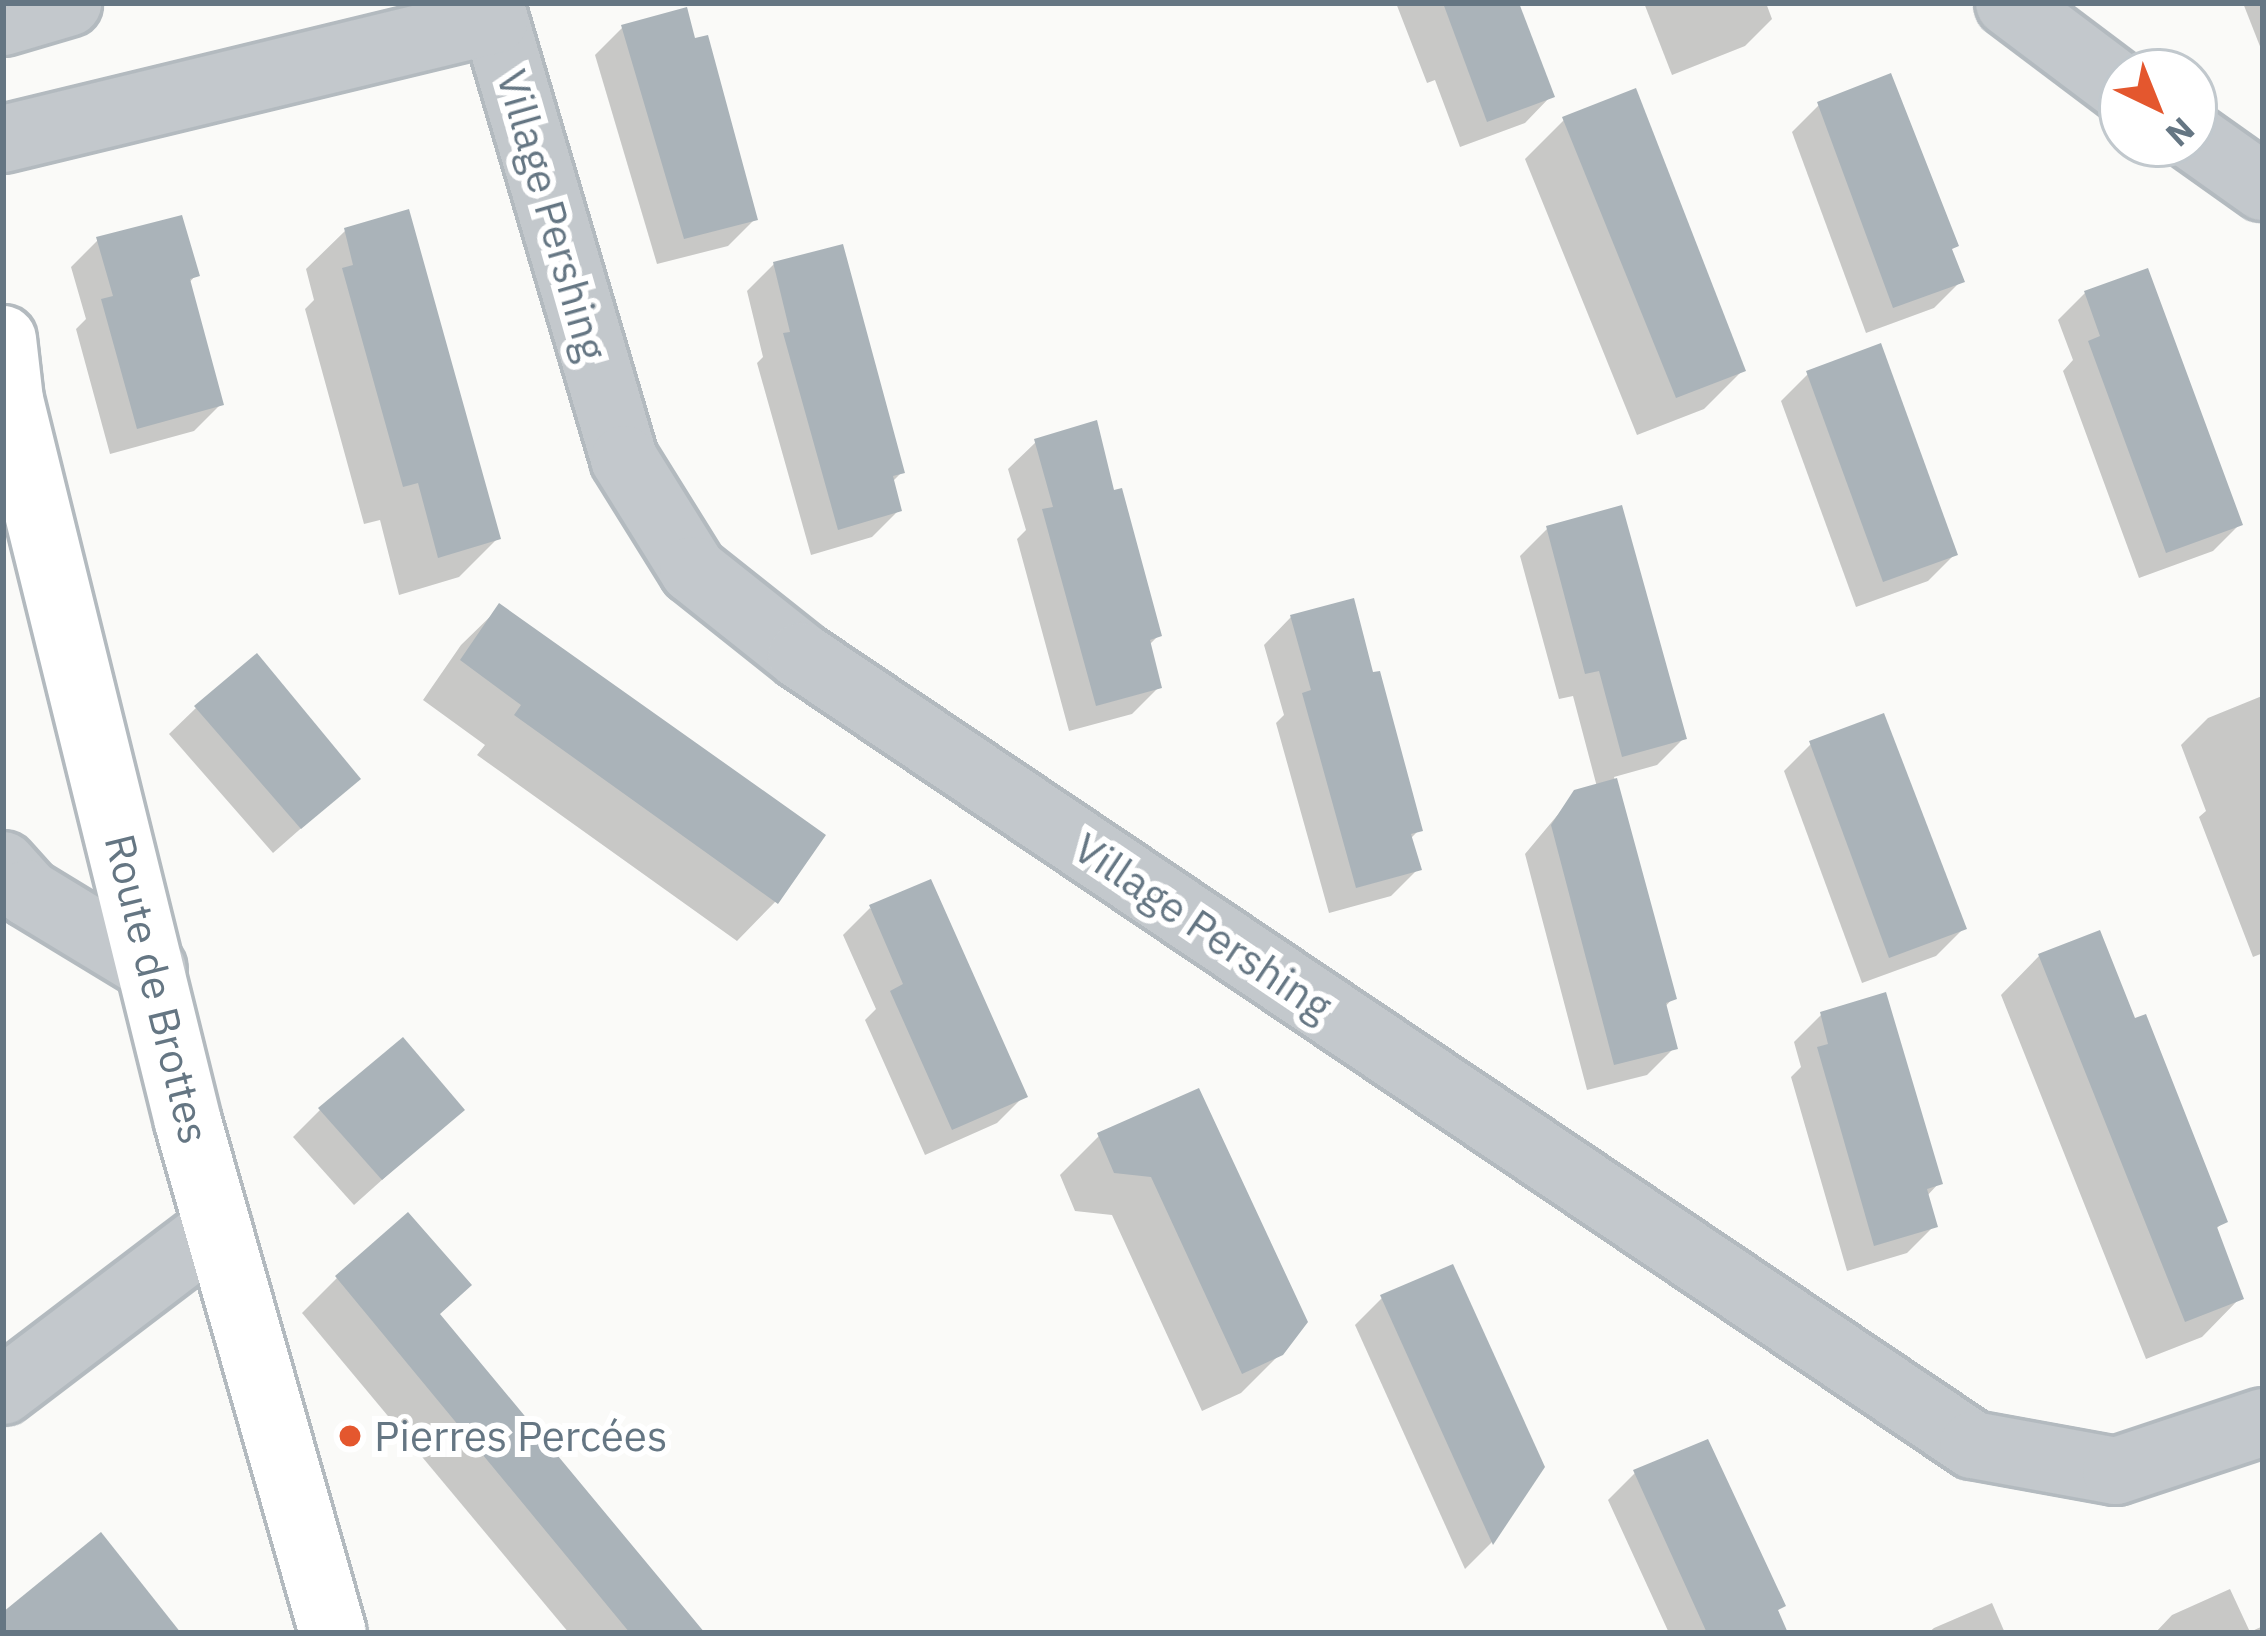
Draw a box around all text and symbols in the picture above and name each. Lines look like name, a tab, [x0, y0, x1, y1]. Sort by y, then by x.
north arrow	[2098, 48, 2218, 168]
street label: Village Pershing	[486, 64, 618, 366]
text: N	[2157, 109, 2204, 156]
street label: Village Pershing	[1065, 822, 1341, 1032]
street label: Route de Brottes	[94, 829, 220, 1149]
place label: Pierres Percées	[374, 1411, 667, 1461]
marker: Pierres Percées	[337, 1423, 363, 1449]

